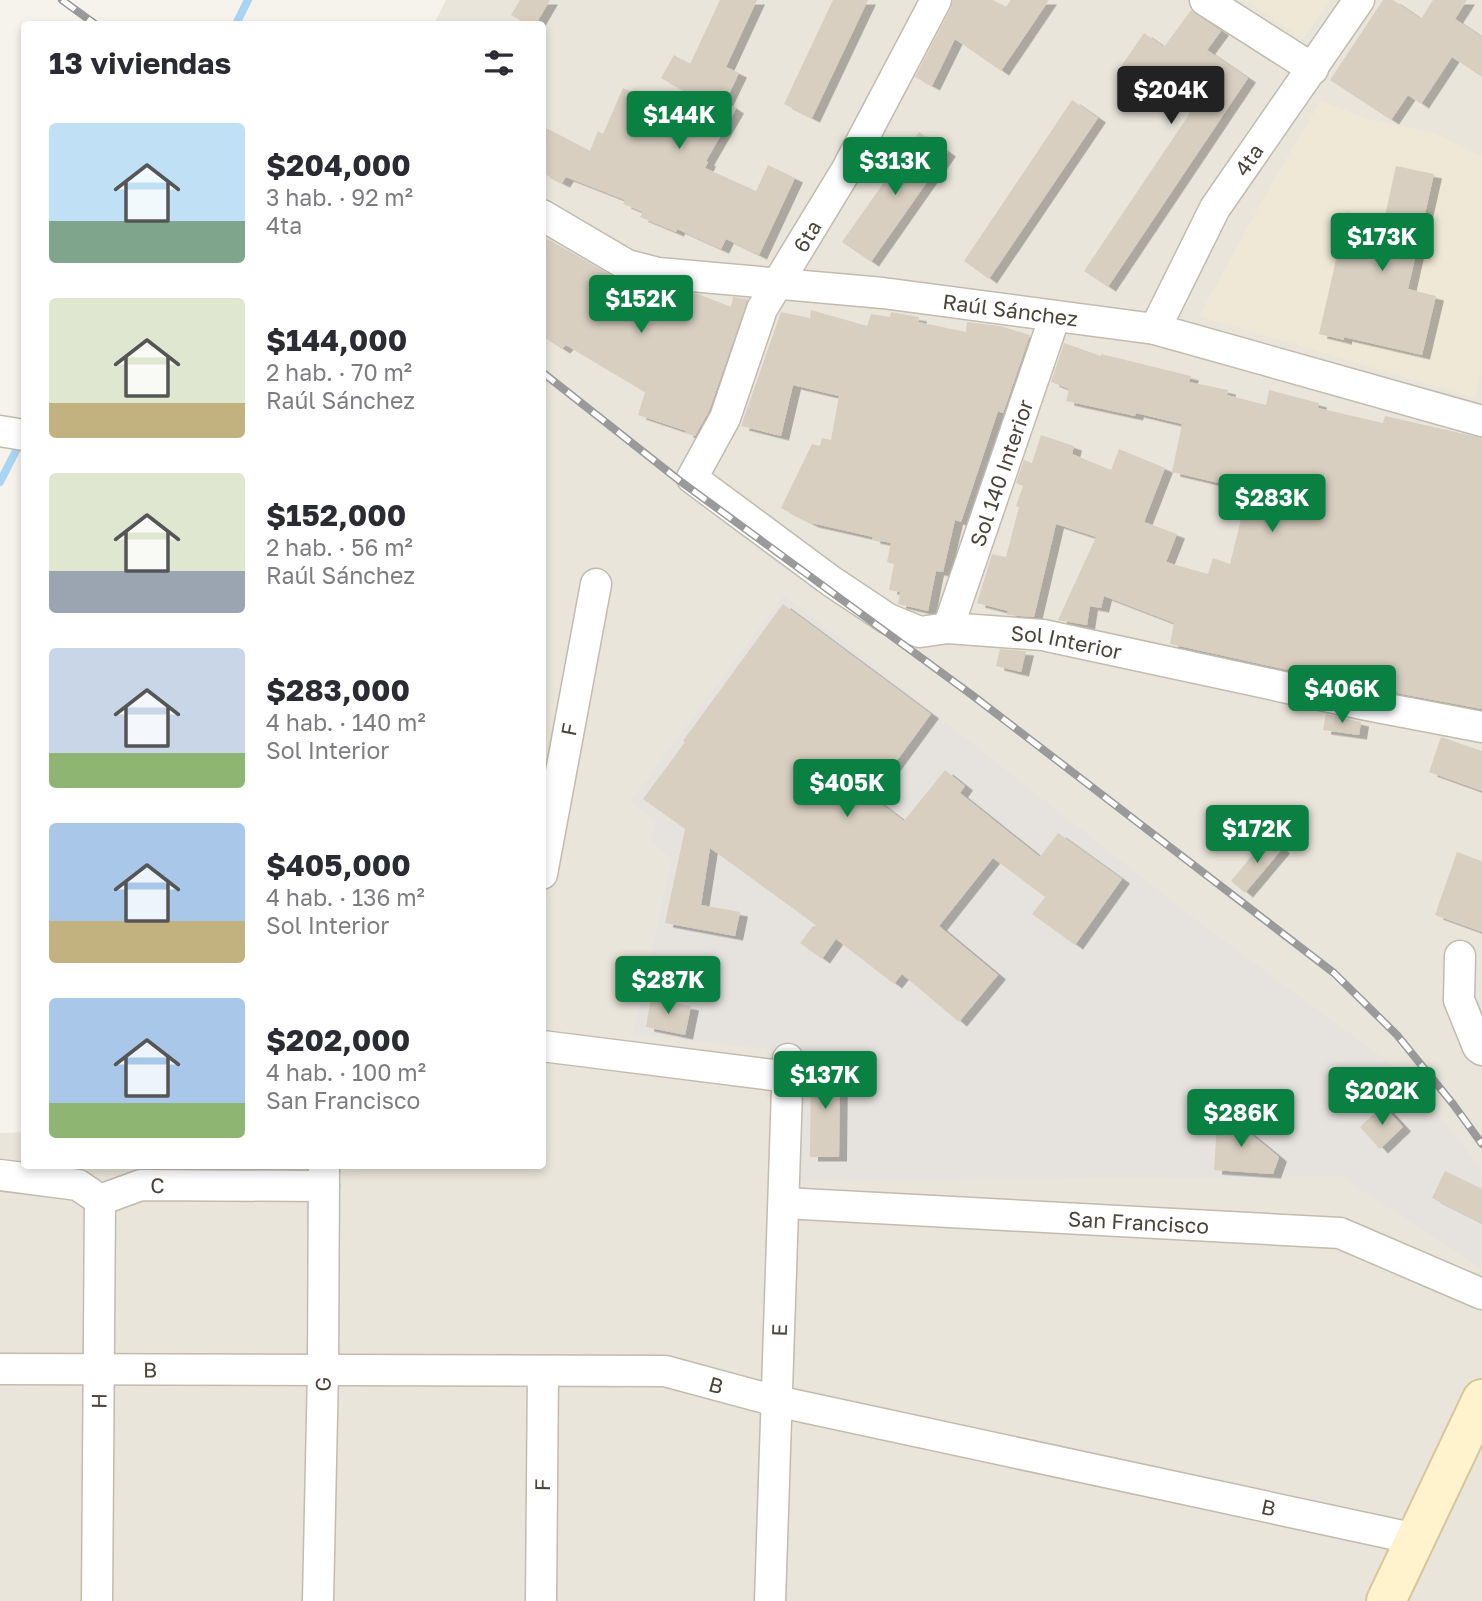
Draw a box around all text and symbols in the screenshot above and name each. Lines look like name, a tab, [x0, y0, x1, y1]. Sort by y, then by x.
icon: filters	[480, 44, 518, 82]
text: 13 viviendas	[49, 45, 231, 81]
pin: $204K	[1122, 66, 1220, 126]
text: $204K	[1133, 75, 1209, 103]
pin: $144K	[630, 92, 728, 151]
text: $144K	[643, 100, 715, 128]
pin: $313K	[846, 138, 944, 197]
street label: 4ta	[1228, 139, 1269, 181]
text: $313K	[859, 146, 931, 174]
text: $204,000	[266, 147, 411, 183]
icon: home	[105, 151, 189, 235]
text: 3 hab. · 92 m²	[266, 183, 413, 211]
text: 4ta	[266, 211, 302, 239]
pin: $173K	[1333, 214, 1431, 273]
street label: 6ta	[787, 215, 827, 257]
text: $173K	[1347, 222, 1417, 250]
pin: $152K	[592, 276, 690, 335]
text: $152K	[605, 284, 677, 312]
street label: Raúl Sánchez	[941, 288, 1080, 332]
text: $144,000	[266, 322, 407, 358]
icon: home	[105, 326, 189, 410]
text: 2 hab. · 70 m²	[266, 358, 412, 386]
text: Raúl Sánchez	[266, 386, 415, 414]
street label: Sol 140 Interior	[964, 396, 1038, 550]
pin: $283K	[1223, 475, 1321, 534]
text: $283K	[1235, 483, 1309, 511]
text: $152,000	[266, 497, 406, 533]
icon: home	[105, 501, 189, 585]
text: 2 hab. · 56 m²	[266, 533, 413, 561]
text: Raúl Sánchez	[266, 561, 415, 589]
street label: Sol Interior	[1010, 620, 1124, 665]
pin: $406K	[1293, 666, 1391, 725]
text: $283,000	[266, 672, 410, 708]
text: $406K	[1304, 674, 1380, 702]
icon: home	[105, 676, 189, 760]
text: 4 hab. · 140 m²	[266, 708, 426, 736]
street label: F	[555, 721, 583, 738]
text: Sol Interior	[266, 736, 389, 764]
pin: $405K	[798, 760, 896, 819]
text: $405K	[809, 768, 885, 796]
pin: $172K	[1208, 806, 1306, 865]
text: $172K	[1222, 814, 1292, 842]
text: $405,000	[266, 847, 411, 883]
icon: home	[105, 851, 189, 935]
text: 4 hab. · 136 m²	[266, 883, 425, 911]
text: Sol Interior	[266, 911, 389, 939]
pin: $287K	[619, 956, 717, 1016]
text: $287K	[631, 965, 705, 993]
text: $202,000	[266, 1022, 410, 1058]
icon: home	[105, 1026, 189, 1110]
pin: $137K	[776, 1052, 874, 1111]
text: 4 hab. · 100 m²	[266, 1058, 426, 1086]
text: $137K	[790, 1060, 860, 1088]
pin: $202K	[1333, 1068, 1431, 1127]
text: $202K	[1344, 1076, 1420, 1104]
text: San Francisco	[266, 1086, 420, 1114]
pin: $286K	[1192, 1090, 1290, 1149]
text: $286K	[1203, 1098, 1279, 1126]
street label: C	[150, 1172, 165, 1198]
street label: San Francisco	[1067, 1205, 1210, 1239]
street label: E	[766, 1323, 792, 1337]
street label: B	[143, 1356, 157, 1382]
street label: B	[706, 1370, 726, 1399]
street label: G	[310, 1376, 336, 1392]
street label: H	[85, 1393, 112, 1409]
street label: F	[529, 1479, 555, 1491]
street label: B	[1259, 1493, 1278, 1521]

